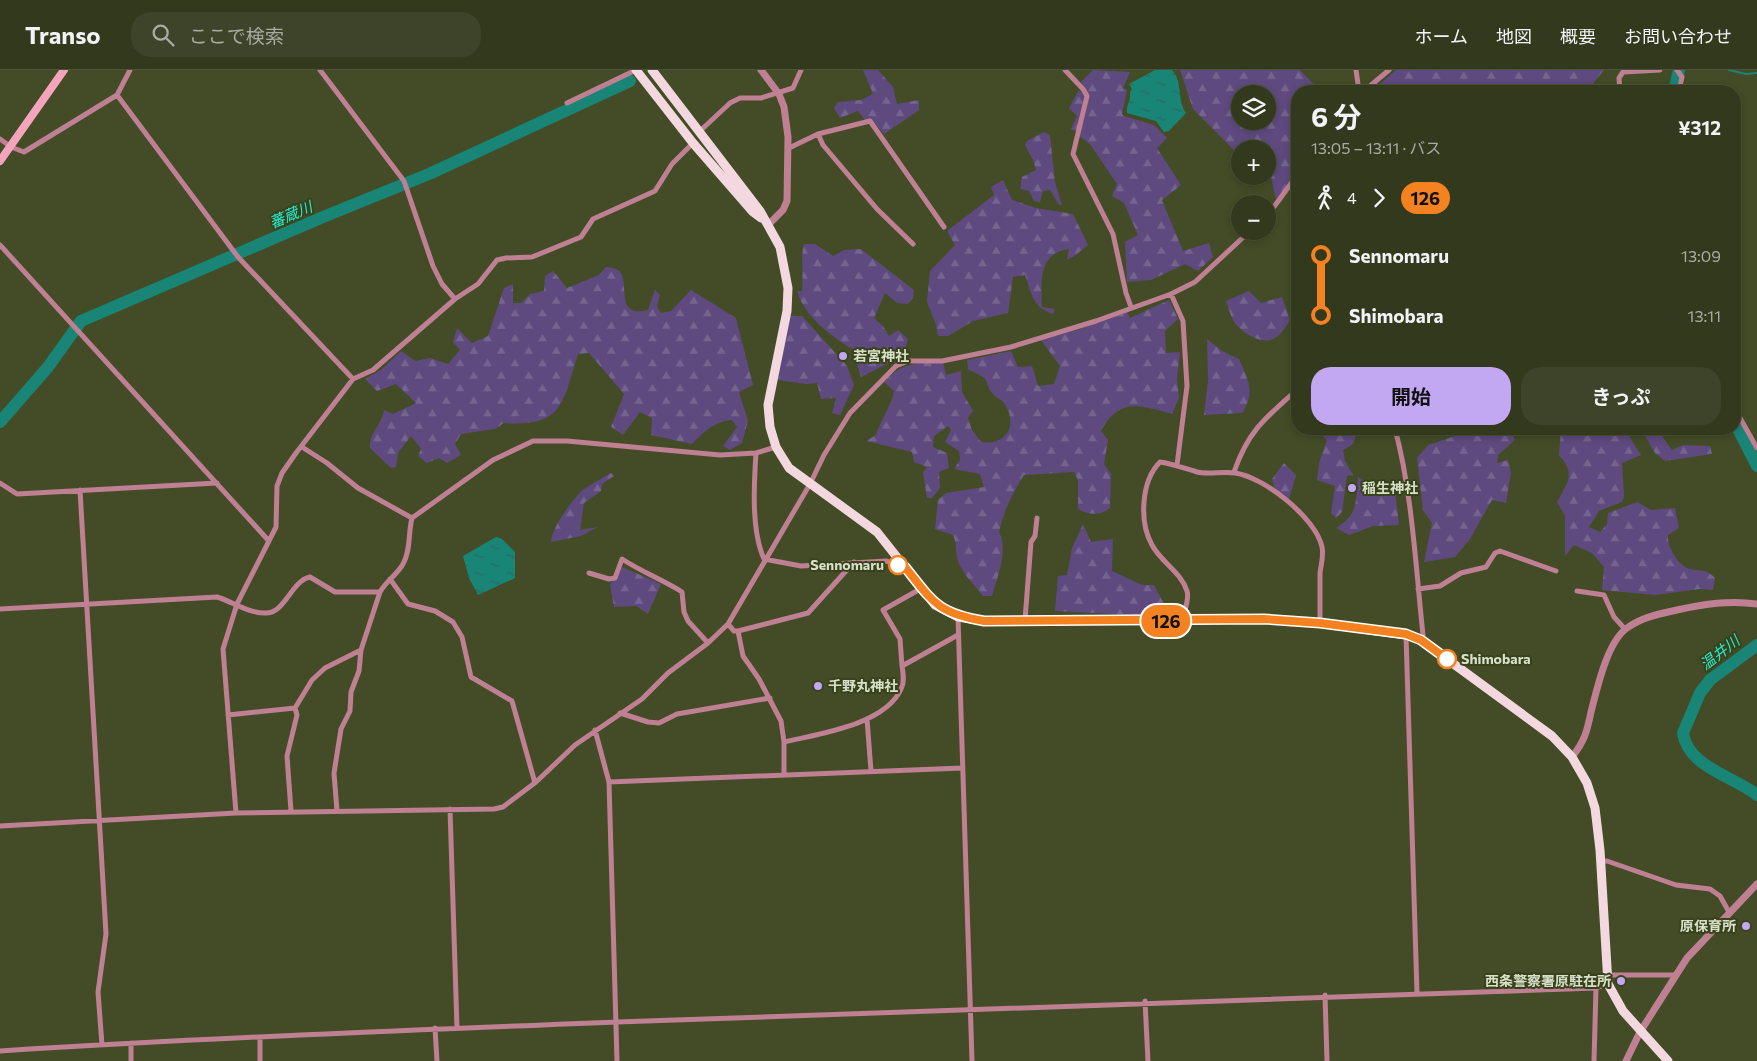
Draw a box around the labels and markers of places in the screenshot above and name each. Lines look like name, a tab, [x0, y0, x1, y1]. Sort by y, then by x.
place label: 若宮神社	[853, 347, 909, 364]
marker: 若宮神社	[837, 350, 849, 362]
place label: 稲生神社	[1362, 479, 1418, 496]
marker: 稲生神社	[1346, 482, 1358, 494]
marker: Sennomaru	[888, 555, 908, 575]
place label: Sennomaru	[810, 556, 884, 573]
marker: Shimobara	[1437, 649, 1457, 669]
place label: Shimobara	[1461, 650, 1531, 667]
place label: 千野丸神社	[828, 677, 898, 694]
marker: 千野丸神社	[812, 680, 824, 692]
place label: 原保育所	[1680, 917, 1736, 934]
marker: 原保育所	[1740, 920, 1752, 932]
place label: 西条警察署原駐在所	[1485, 972, 1611, 989]
marker: 西条警察署原駐在所	[1615, 975, 1627, 987]

